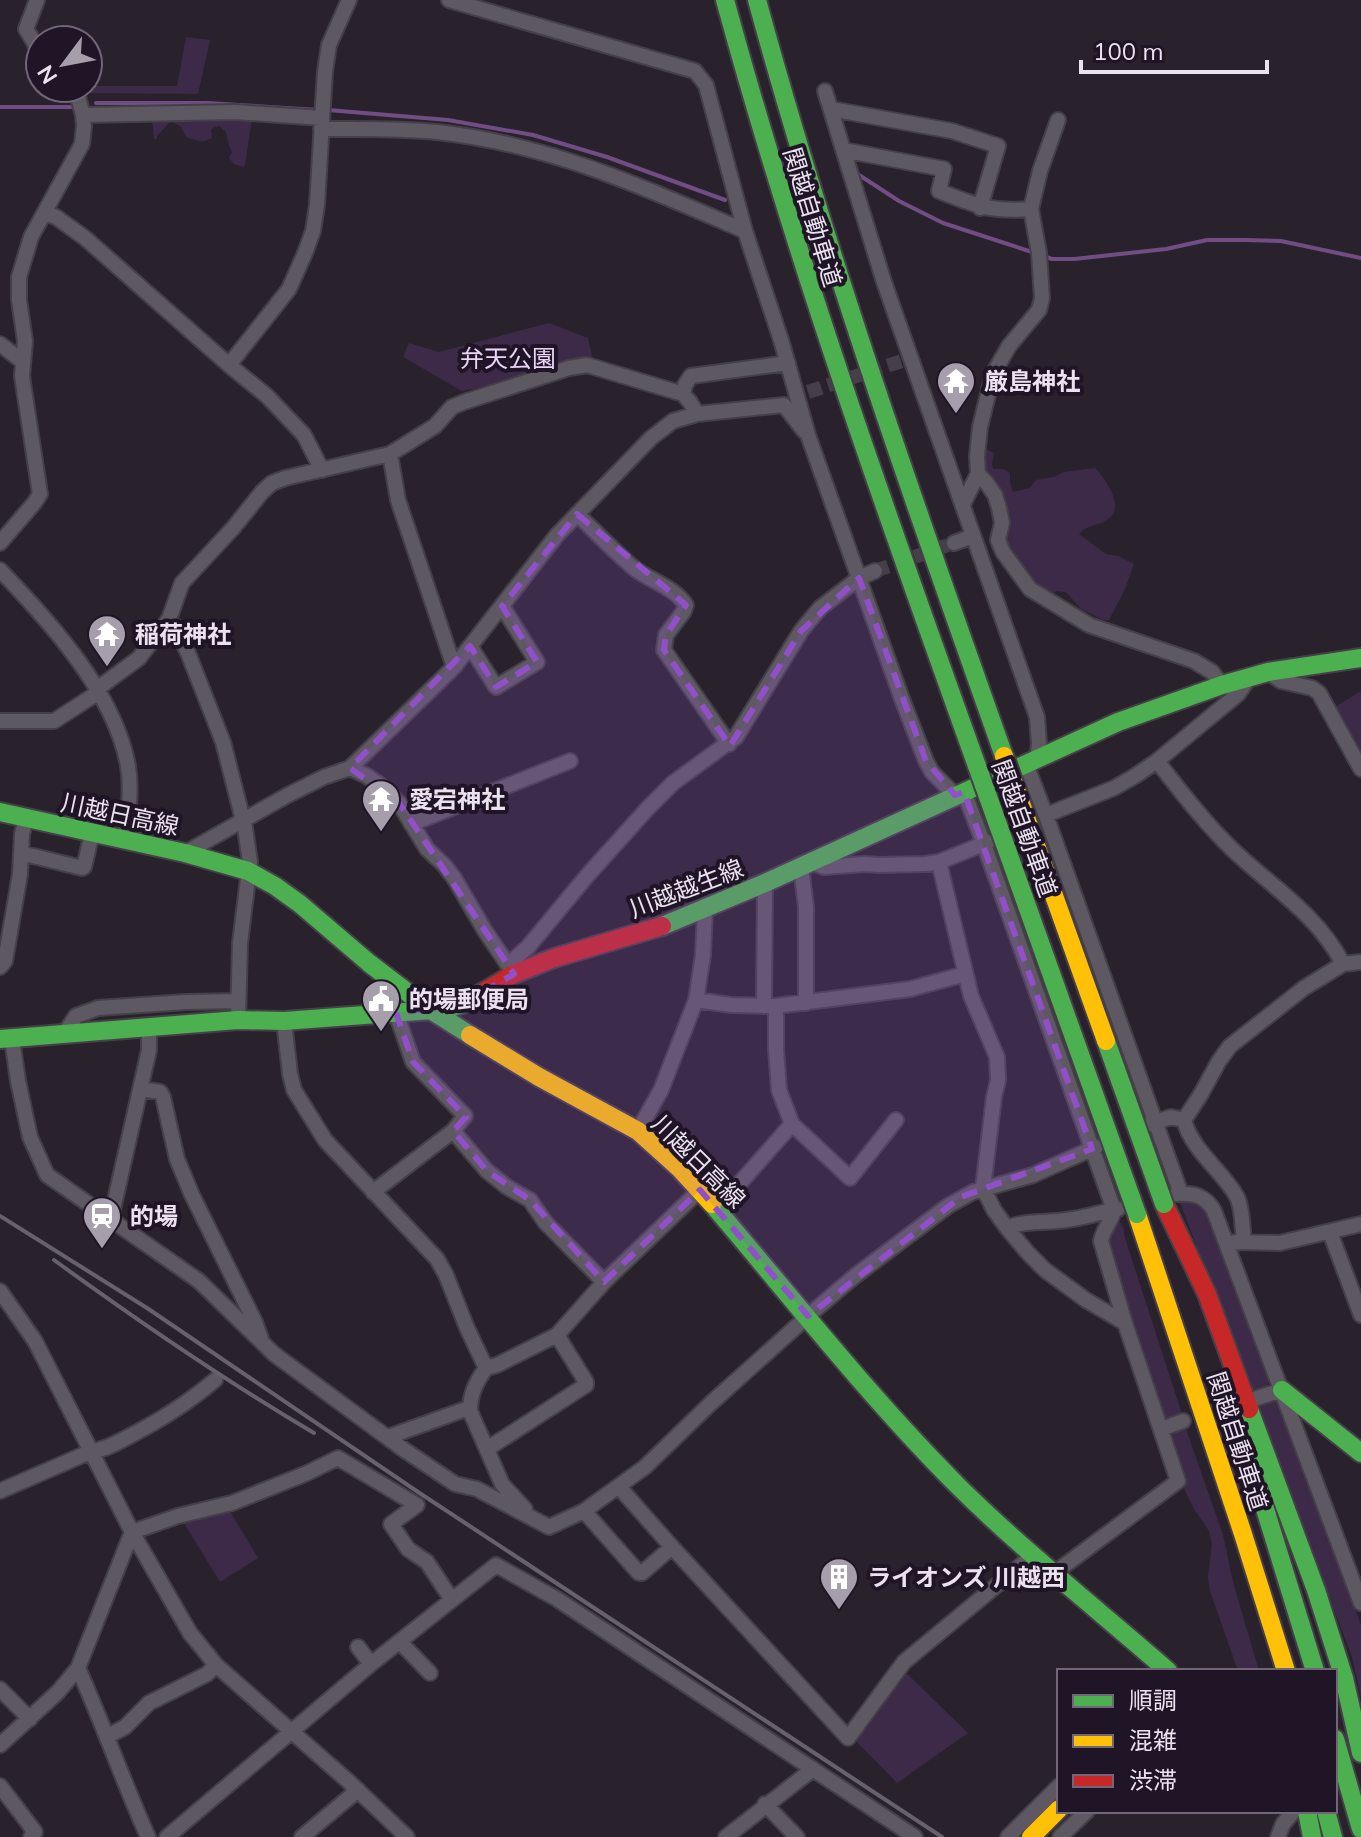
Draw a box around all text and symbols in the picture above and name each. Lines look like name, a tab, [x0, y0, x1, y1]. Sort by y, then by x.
north arrow	[24, 24, 104, 104]
scale bar	[1081, 24, 1267, 74]
text: 100 m	[1093, 36, 1164, 66]
text: N	[31, 60, 63, 89]
street label: 関越自動車道	[778, 144, 848, 290]
park label: 弁天公園	[460, 343, 556, 373]
temple icon: 厳島神社	[935, 360, 977, 415]
place label: 厳島神社	[984, 366, 1080, 396]
temple icon: 稲荷神社	[86, 613, 128, 668]
place label: 稲荷神社	[135, 619, 231, 649]
street label: 関越自動車道	[986, 755, 1064, 901]
temple icon: 愛宕神社	[360, 778, 402, 833]
place label: 愛宕神社	[409, 784, 505, 814]
street label: 川越日高線	[58, 787, 182, 841]
street label: 川越越生線	[625, 852, 747, 924]
public building icon: 的場郵便局	[360, 978, 402, 1033]
place label: 的場郵便局	[409, 984, 529, 1014]
street label: 川越日高線	[646, 1108, 752, 1214]
station icon: 的場	[81, 1195, 123, 1250]
place label: 的場	[130, 1201, 178, 1231]
street label: 関越自動車道	[1201, 1368, 1275, 1514]
building icon: ライオンズ 川越西	[818, 1556, 860, 1611]
place label: ライオンズ 川越西	[867, 1562, 1065, 1592]
legend	[1057, 1669, 1337, 1813]
text: 順調	[1129, 1685, 1177, 1715]
text: 混雑	[1129, 1725, 1177, 1755]
text: 渋滞	[1129, 1765, 1177, 1795]

